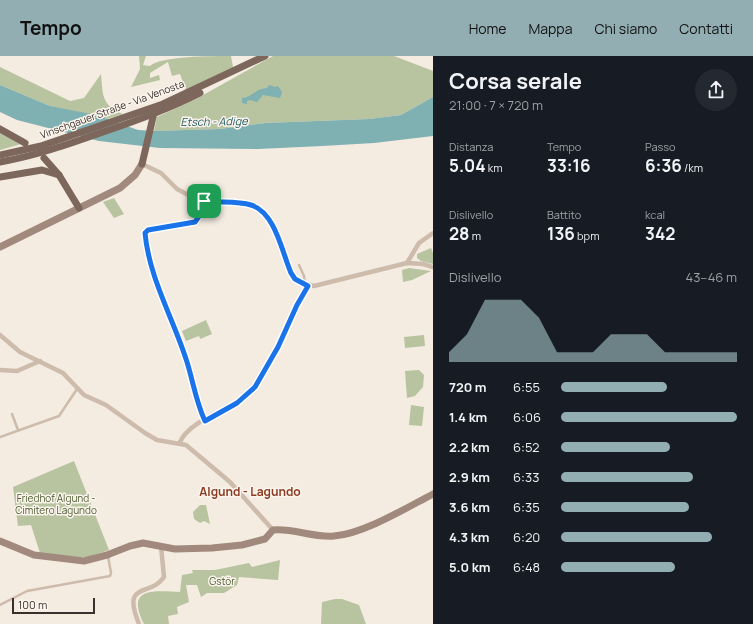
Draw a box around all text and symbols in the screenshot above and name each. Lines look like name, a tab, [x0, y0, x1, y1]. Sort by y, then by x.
text: Tempo	[20, 15, 82, 41]
text: Home	[469, 19, 507, 38]
text: Mappa	[529, 19, 572, 38]
text: Chi siamo	[594, 19, 657, 38]
text: Contatti	[679, 19, 733, 38]
text: Corsa serale	[449, 66, 582, 96]
button: share	[695, 69, 737, 111]
street label: Vinschgauer Straße - Via Venosta	[38, 76, 186, 142]
text: 21:00 · 7 × 720 m	[449, 96, 543, 114]
water label: Etsch - Adige	[180, 113, 248, 129]
text: Distanza	[449, 139, 493, 154]
text: Tempo	[547, 139, 581, 154]
text: Passo	[645, 139, 676, 154]
text: 5.04	[449, 154, 486, 177]
text: 33:16	[547, 154, 591, 177]
text: 6:36	[645, 154, 682, 177]
text: km	[486, 160, 503, 175]
text: /km	[682, 160, 703, 175]
pin	[187, 184, 221, 218]
icon: arrive	[193, 190, 215, 212]
text: Dislivello	[449, 207, 493, 222]
text: Battito	[547, 207, 581, 222]
text: kcal	[645, 207, 665, 222]
text: 28	[449, 222, 470, 245]
text: 136	[547, 222, 575, 245]
text: 342	[645, 222, 675, 245]
text: m	[470, 228, 481, 243]
text: bpm	[575, 228, 599, 243]
text: Dislivello	[449, 268, 501, 286]
text: 43–46 m	[686, 268, 737, 286]
text: 720 m	[449, 378, 487, 396]
text: 6:55	[513, 378, 540, 396]
text: 1.4 km	[449, 408, 487, 426]
text: 6:06	[513, 408, 541, 426]
text: 2.2 km	[449, 438, 490, 456]
text: 6:52	[513, 438, 540, 456]
text: 2.9 km	[449, 468, 490, 486]
text: 6:33	[513, 468, 539, 486]
district label: Algund - Lagundo	[199, 483, 301, 500]
park label: Friedhof Algund - Cimitero Lagundo	[15, 491, 97, 517]
text: 3.6 km	[449, 498, 490, 516]
text: 6:35	[513, 498, 540, 516]
text: 4.3 km	[449, 528, 489, 546]
text: 6:20	[513, 528, 540, 546]
text: 5.0 km	[449, 558, 490, 576]
text: 6:48	[513, 558, 540, 576]
park label: Gstör	[209, 574, 235, 588]
scale bar	[12, 596, 95, 615]
text: 100 m	[18, 597, 47, 612]

